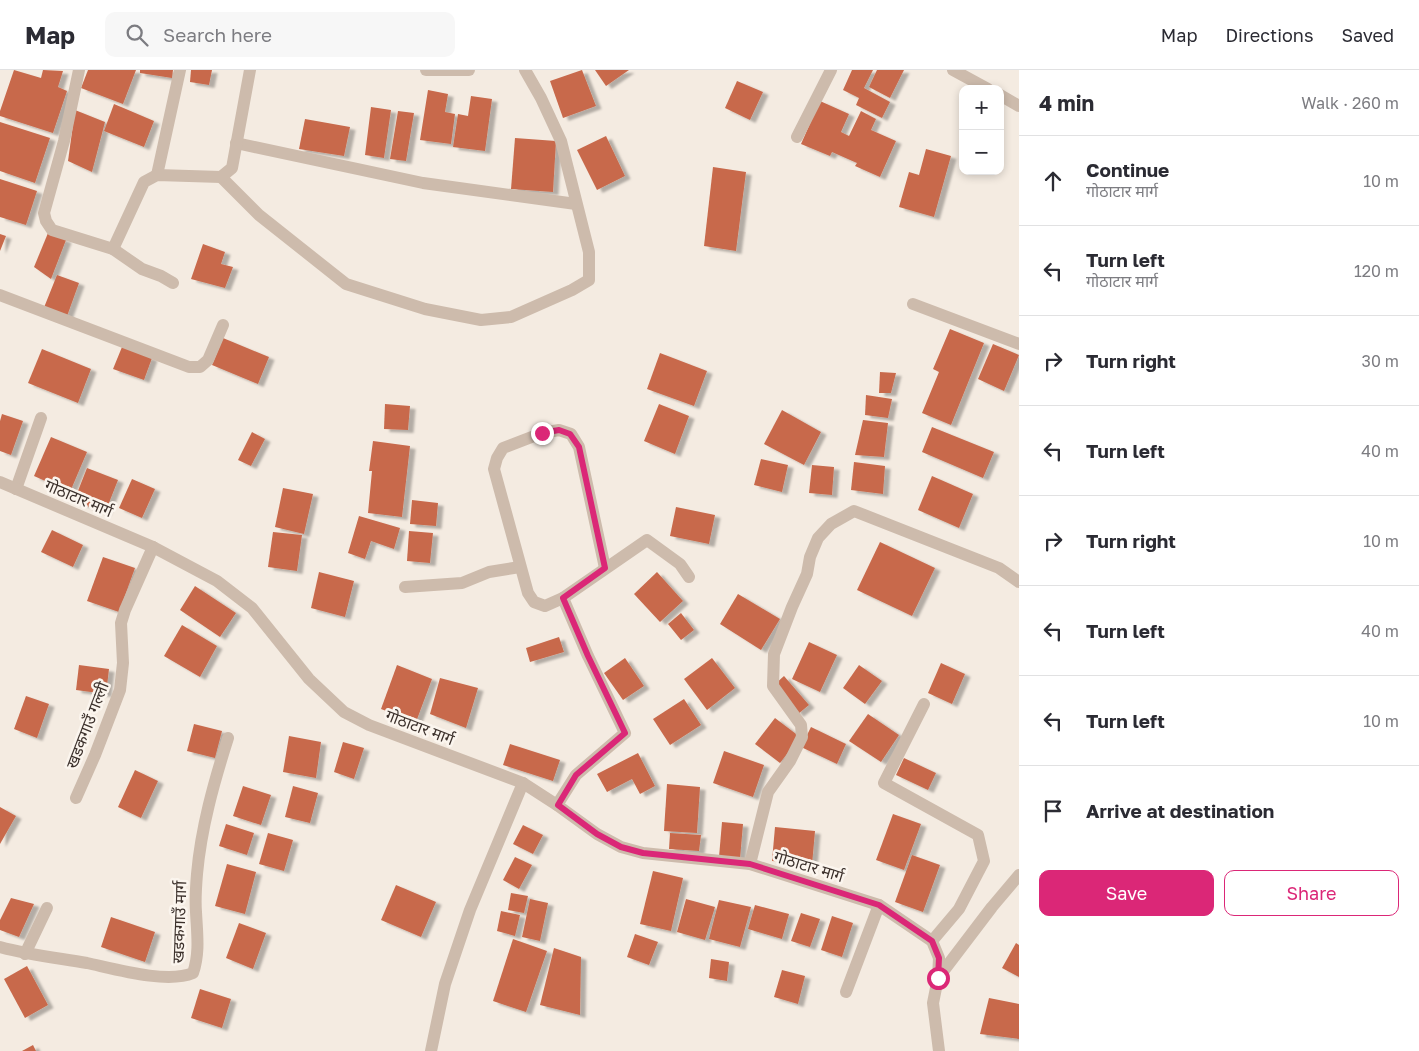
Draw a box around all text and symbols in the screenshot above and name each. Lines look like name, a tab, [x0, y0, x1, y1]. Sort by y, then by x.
search box	[105, 12, 455, 57]
text: Map	[25, 20, 75, 49]
icon: search	[123, 21, 151, 49]
text: Search here	[163, 23, 272, 46]
text: Map	[1161, 24, 1197, 46]
text: Directions	[1225, 24, 1313, 46]
text: Saved	[1341, 24, 1394, 46]
map controls	[959, 85, 1004, 175]
button: +	[959, 85, 1004, 130]
text: 4 min	[1039, 90, 1094, 116]
text: Walk · 260 m	[1301, 93, 1399, 113]
button: −	[959, 130, 1004, 175]
text: Continue	[1086, 158, 1169, 181]
icon: ahead	[1039, 167, 1067, 195]
text: 10 m	[1363, 171, 1399, 191]
text: गोठाटार मार्ग	[1086, 181, 1158, 201]
text: Turn left	[1086, 248, 1165, 271]
icon: left	[1039, 257, 1067, 285]
text: 120 m	[1354, 261, 1399, 281]
text: गोठाटार मार्ग	[1086, 271, 1158, 291]
icon: right	[1039, 347, 1067, 375]
text: Turn right	[1086, 349, 1176, 372]
text: 30 m	[1362, 351, 1399, 371]
route end	[531, 422, 554, 445]
icon: left	[1039, 437, 1067, 465]
text: Turn left	[1086, 439, 1165, 462]
text: 40 m	[1361, 441, 1399, 461]
street label: गोठाटार मार्ग	[42, 475, 117, 522]
icon: right	[1039, 527, 1067, 555]
text: Turn right	[1086, 529, 1176, 552]
text: 10 m	[1363, 531, 1399, 551]
icon: left	[1039, 617, 1067, 645]
text: Turn left	[1086, 619, 1165, 642]
text: 40 m	[1361, 621, 1399, 641]
street label: खडकगाउँ गल्ली	[61, 678, 113, 771]
street label: गोठाटार मार्ग	[383, 705, 458, 750]
icon: left	[1039, 707, 1067, 735]
text: Turn left	[1086, 709, 1165, 732]
text: 10 m	[1363, 711, 1399, 731]
icon: arrive	[1039, 797, 1067, 825]
text: Arrive at destination	[1086, 799, 1274, 822]
street label: गोठाटार मार्ग	[772, 846, 847, 886]
button: Save	[1039, 870, 1214, 916]
button: Share	[1224, 870, 1399, 916]
street label: खडकगाउँ मार्ग	[168, 879, 190, 964]
route start	[927, 967, 950, 990]

